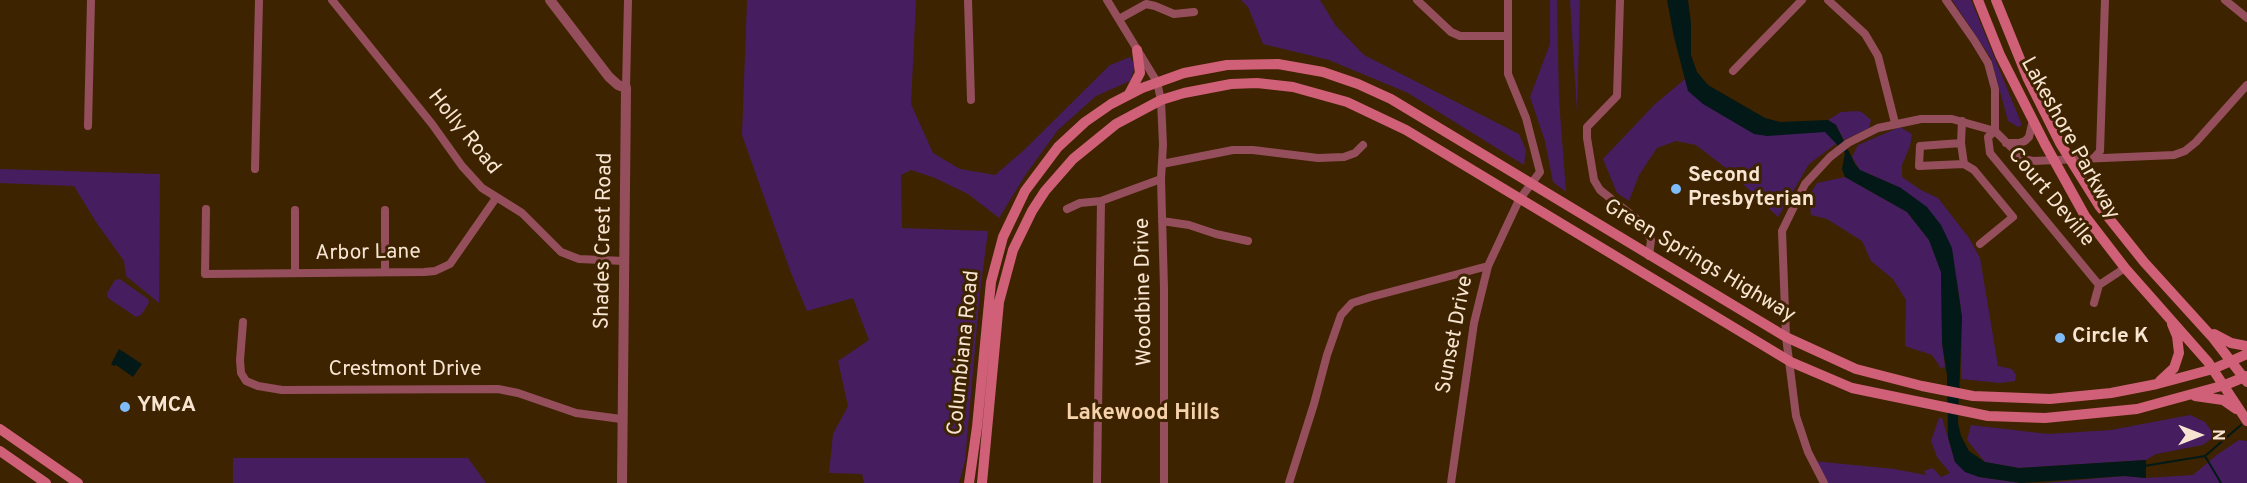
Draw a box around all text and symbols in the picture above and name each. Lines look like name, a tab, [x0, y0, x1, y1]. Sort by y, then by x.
street label: Lakeshore Parkway	[2014, 53, 2124, 225]
street label: Holly Road	[421, 85, 505, 181]
street label: Court Deville	[2001, 143, 2099, 253]
street label: Shades Crest Road	[591, 152, 619, 330]
place label: Second Presbyterian	[1688, 164, 1814, 214]
marker: Second Presbyterian	[1669, 182, 1683, 196]
street label: Green Springs Highway	[1599, 195, 1799, 329]
street label: Woodbine Drive	[1131, 218, 1159, 366]
street label: Arbor Lane	[315, 240, 421, 268]
street label: Columbiana Road	[944, 269, 986, 437]
street label: Sunset Drive	[1432, 274, 1480, 396]
place label: Circle K	[2072, 325, 2149, 351]
marker: Circle K	[2053, 331, 2067, 345]
street label: Crestmont Drive	[329, 358, 481, 384]
place label: YMCA	[137, 394, 196, 420]
marker: YMCA	[118, 400, 132, 414]
district label: Lakewood Hills	[1066, 402, 1220, 428]
north arrow	[2169, 405, 2229, 465]
text: N	[2207, 429, 2227, 441]

